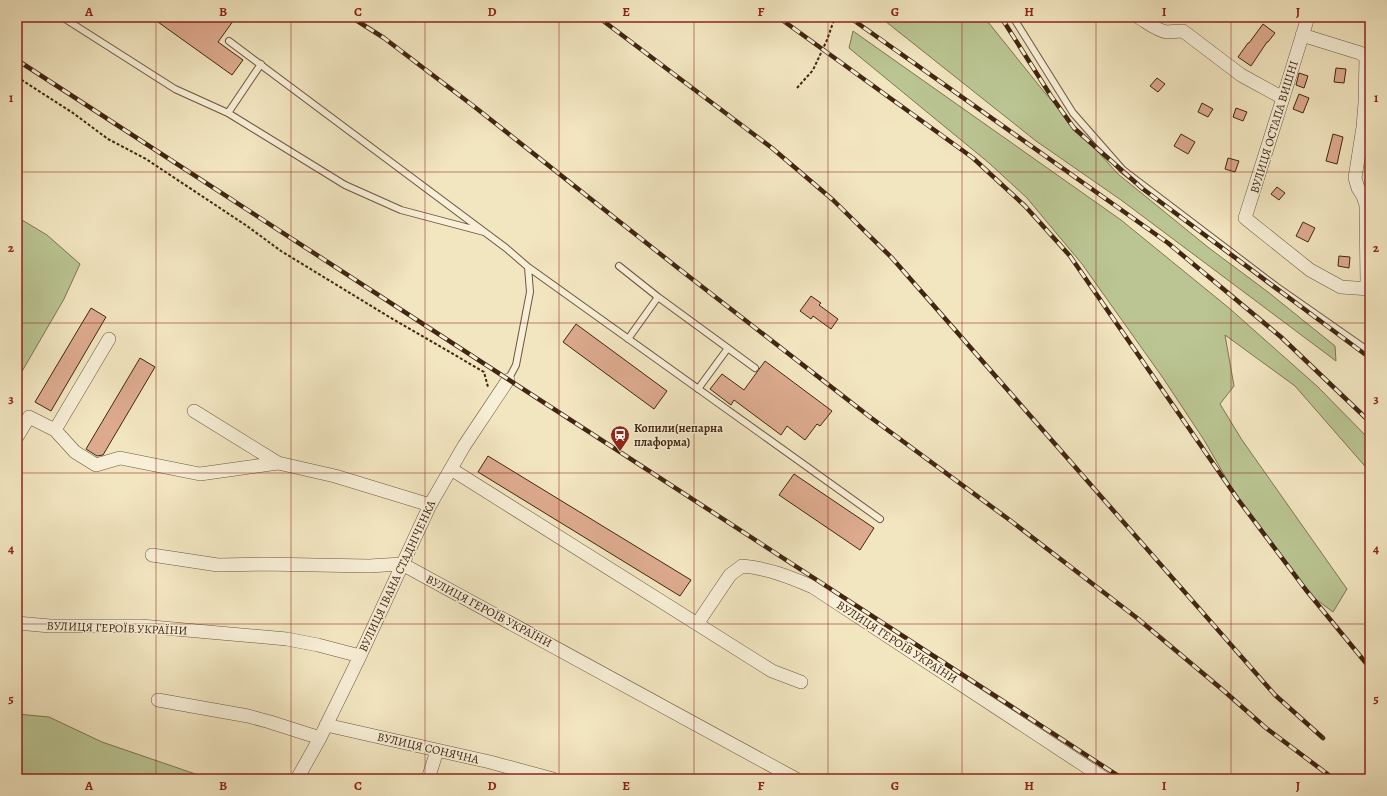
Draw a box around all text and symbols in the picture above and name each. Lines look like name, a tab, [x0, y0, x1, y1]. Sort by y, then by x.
text: A	[84, 3, 94, 20]
text: B	[219, 3, 227, 20]
text: C	[354, 3, 362, 20]
text: D	[487, 3, 497, 20]
text: E	[622, 3, 630, 20]
text: F	[758, 3, 765, 20]
text: G	[891, 3, 899, 20]
text: H	[1024, 3, 1034, 20]
text: I	[1162, 3, 1167, 20]
text: J	[1296, 3, 1300, 20]
street label: ВУЛИЦЯ ОСТАПА ВИШНІ	[1246, 59, 1302, 195]
text: 1	[9, 89, 14, 106]
text: 1	[1374, 89, 1379, 106]
text: 2	[8, 239, 15, 256]
text: 2	[1373, 239, 1380, 256]
text: 3	[8, 390, 14, 407]
text: 3	[1373, 390, 1379, 407]
place label: Копили(непарна плаформа)	[634, 420, 723, 450]
station icon: Копили(непарна плаформа)	[609, 424, 631, 452]
street label: ВУЛИЦЯ ІВАНА СТАДНІЧЕНКА	[355, 497, 440, 654]
text: 4	[8, 540, 14, 557]
text: 4	[1373, 540, 1379, 557]
street label: ВУЛИЦЯ ГЕРОЇВ УКРАЇНИ	[423, 571, 555, 651]
street label: ВУЛИЦЯ ГЕРОЇВ УКРАЇНИ	[834, 597, 960, 687]
street label: ВУЛИЦЯ ГЕРОЇВ УКРАЇНИ	[46, 618, 188, 638]
text: 5	[8, 690, 14, 707]
text: 5	[1373, 690, 1379, 707]
street label: ВУЛИЦЯ СОНЯЧНА	[376, 729, 481, 768]
text: A	[84, 777, 94, 794]
text: B	[219, 777, 227, 794]
text: C	[354, 777, 362, 794]
text: D	[487, 777, 497, 794]
text: E	[622, 777, 630, 794]
text: F	[758, 777, 765, 794]
text: G	[891, 777, 899, 794]
text: H	[1024, 777, 1034, 794]
text: I	[1162, 777, 1167, 794]
text: J	[1296, 777, 1300, 794]

